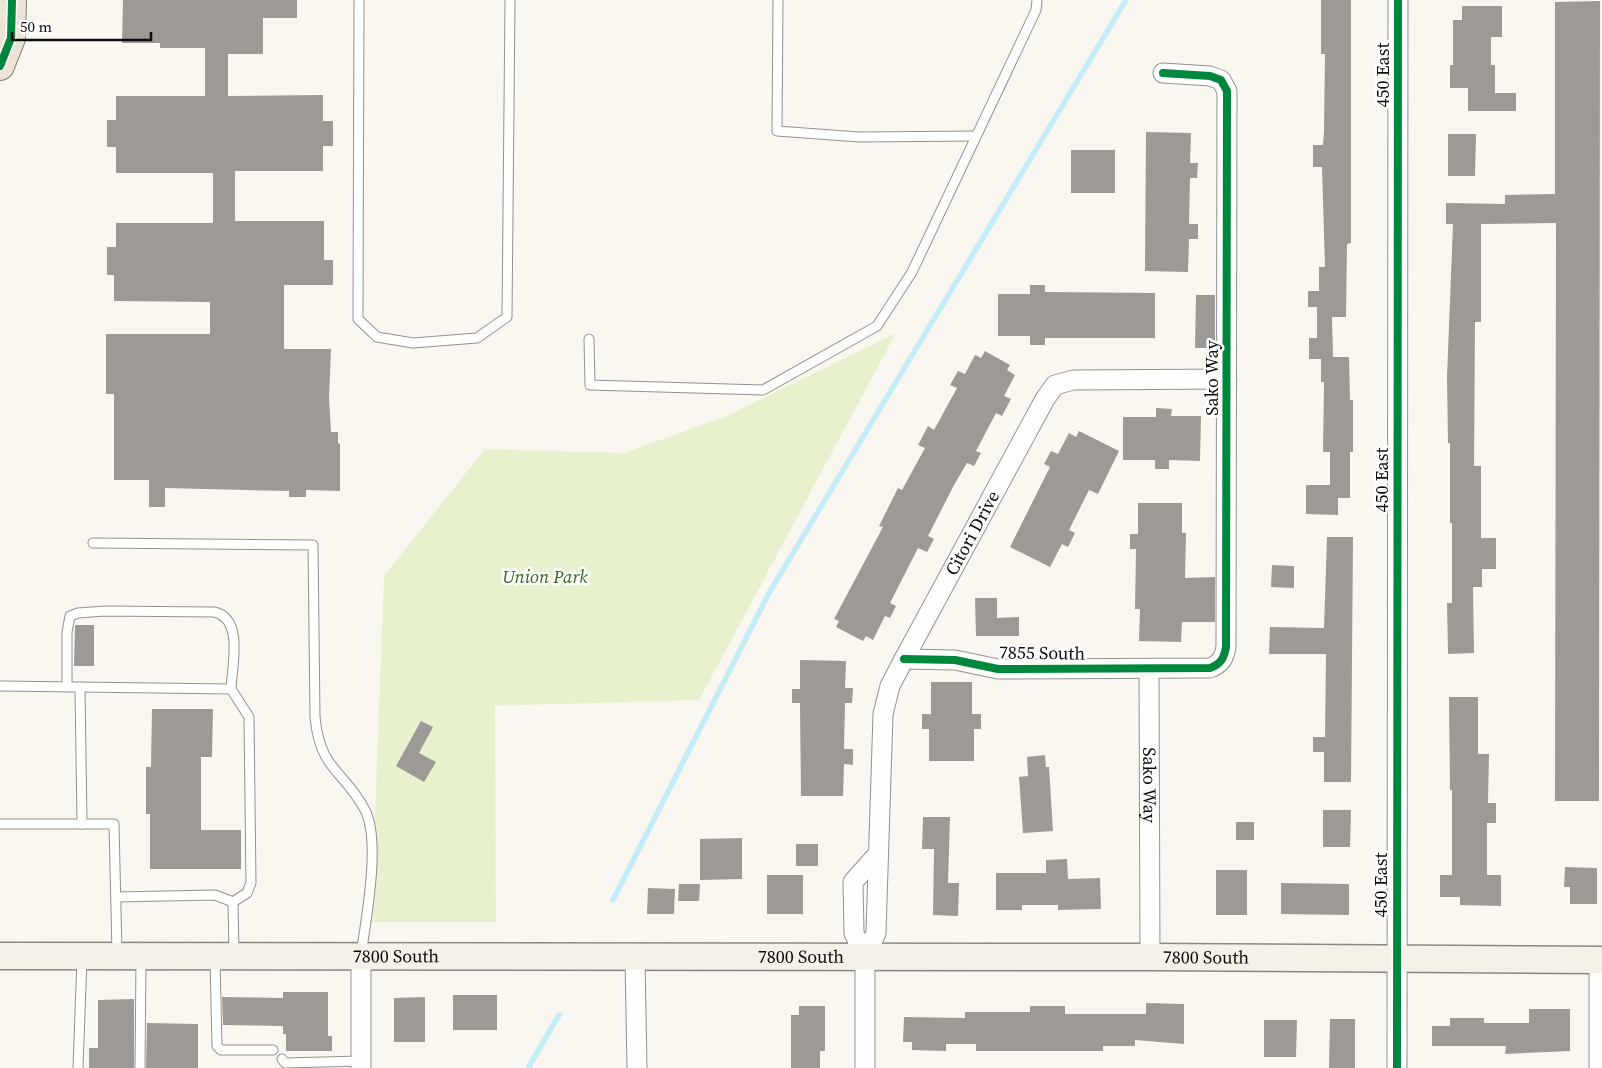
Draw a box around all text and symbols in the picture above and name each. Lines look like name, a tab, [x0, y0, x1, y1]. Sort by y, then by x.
scale bar	[12, 10, 151, 42]
text: 50 m	[20, 16, 52, 37]
street label: 450 East	[1370, 42, 1395, 107]
street label: Sako Way	[1199, 339, 1224, 416]
street label: 450 East	[1369, 447, 1394, 512]
street label: Citori Drive	[939, 486, 1005, 580]
park label: Union Park	[502, 564, 588, 589]
street label: 7855 South	[999, 639, 1086, 666]
street label: Sako Way	[1137, 747, 1163, 824]
street label: 450 East	[1368, 852, 1393, 917]
street label: 7800 South	[353, 943, 439, 968]
street label: 7800 South	[758, 944, 844, 969]
street label: 7800 South	[1163, 944, 1249, 970]

